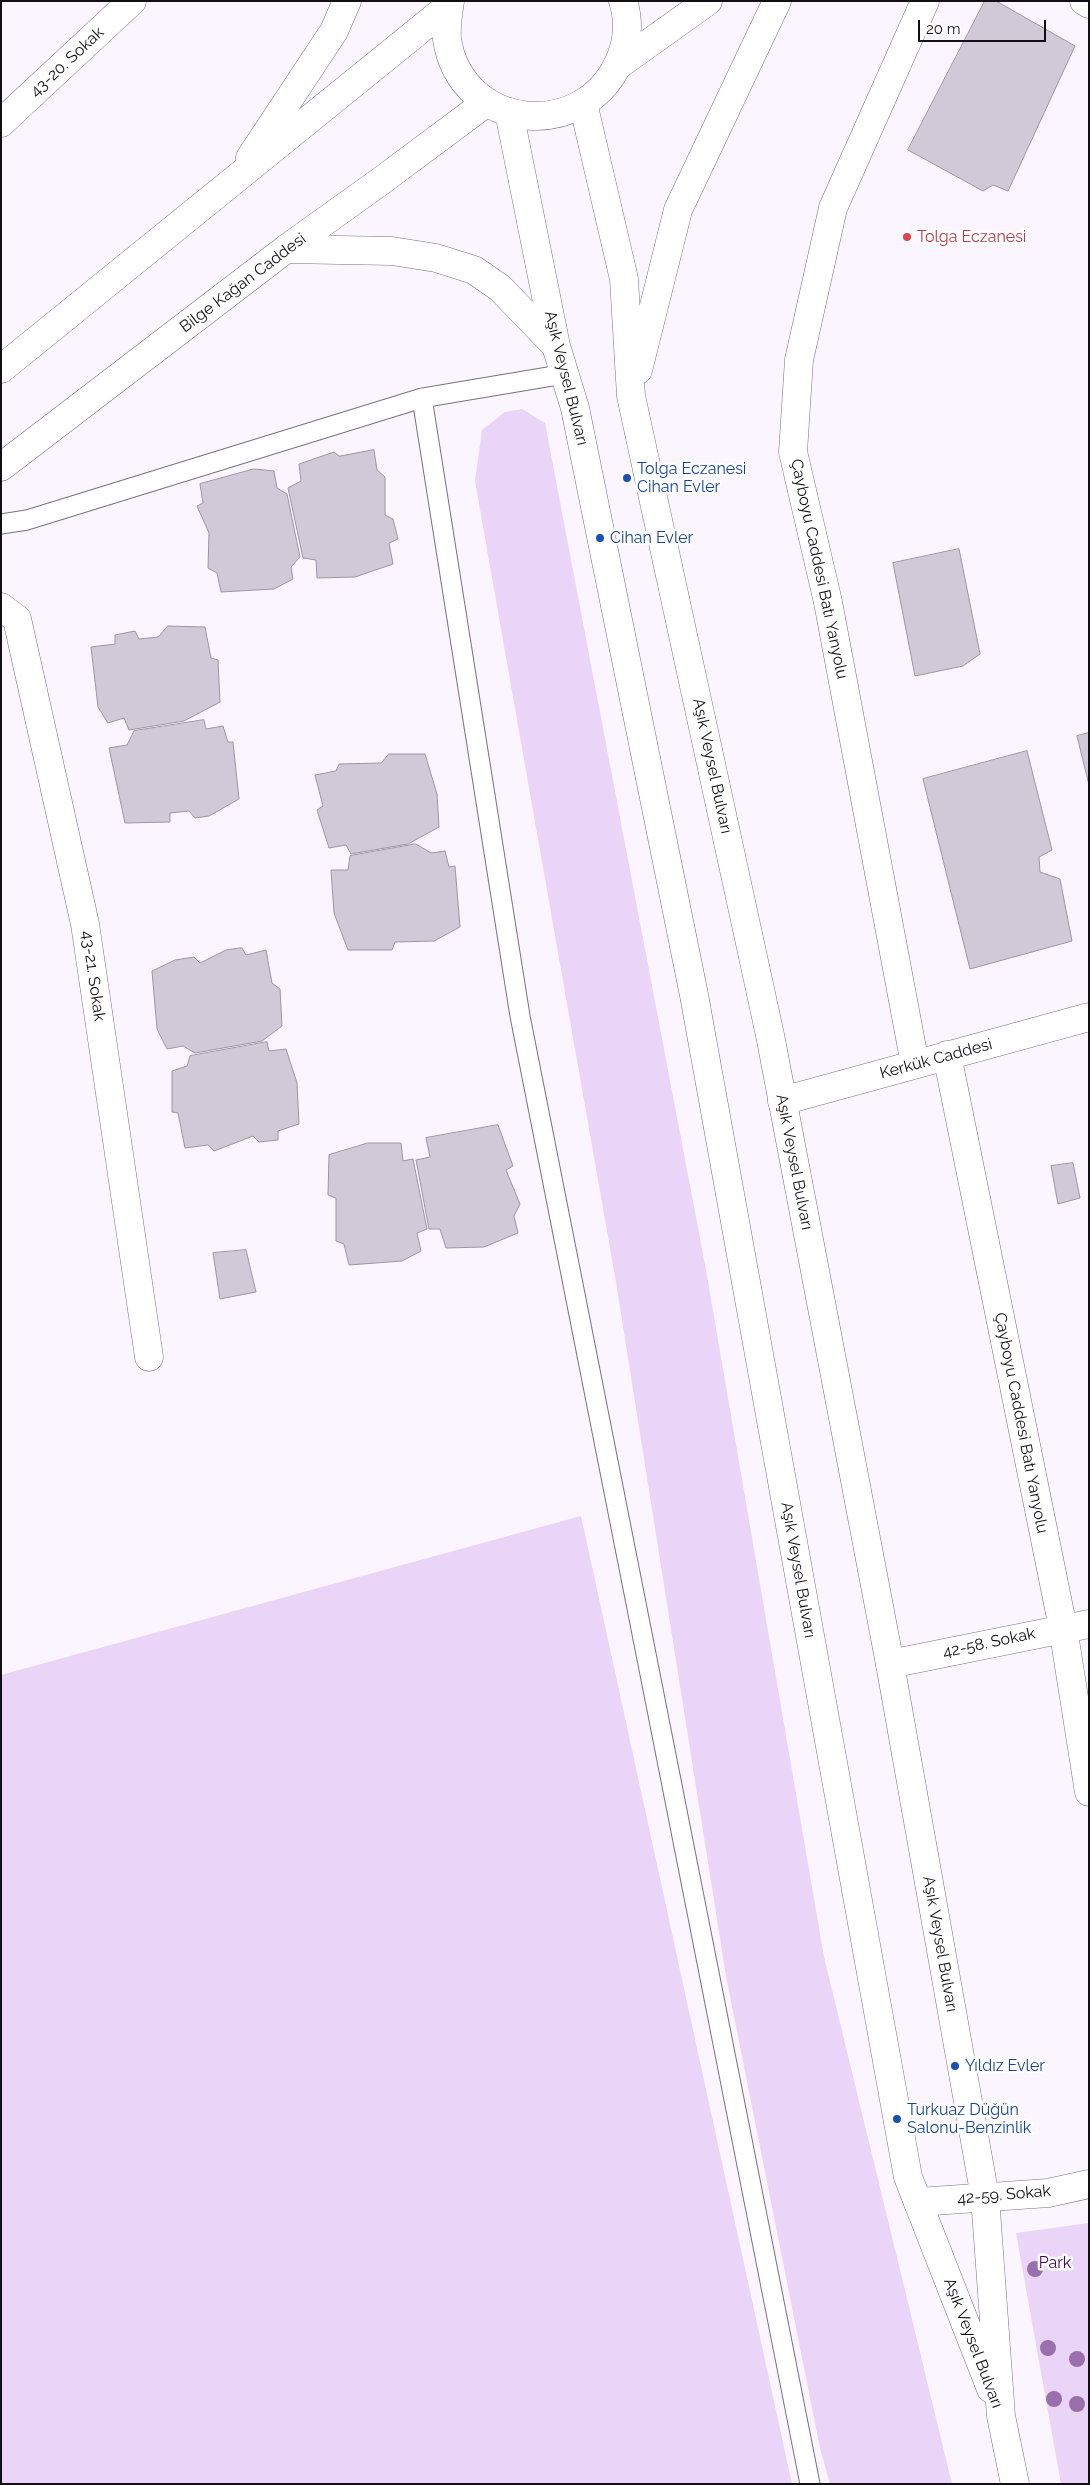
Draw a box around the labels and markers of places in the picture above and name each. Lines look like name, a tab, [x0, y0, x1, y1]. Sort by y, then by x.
place label: Tolga Eczanesi	[917, 227, 1026, 247]
marker: Tolga Eczanesi	[901, 231, 913, 243]
place label: Tolga Eczanesi Cihan Evler	[637, 459, 746, 497]
marker: Tolga Eczanesi Cihan Evler	[621, 472, 633, 484]
place label: Cihan Evler	[610, 528, 693, 548]
marker: Cihan Evler	[594, 532, 606, 544]
place label: Yıldız Evler	[965, 2056, 1045, 2076]
marker: Yıldız Evler	[949, 2060, 961, 2072]
place label: Turkuaz Düğün Salonu-Benzinlik	[907, 2100, 1031, 2138]
marker: Turkuaz Düğün Salonu-Benzinlik	[891, 2113, 903, 2125]

